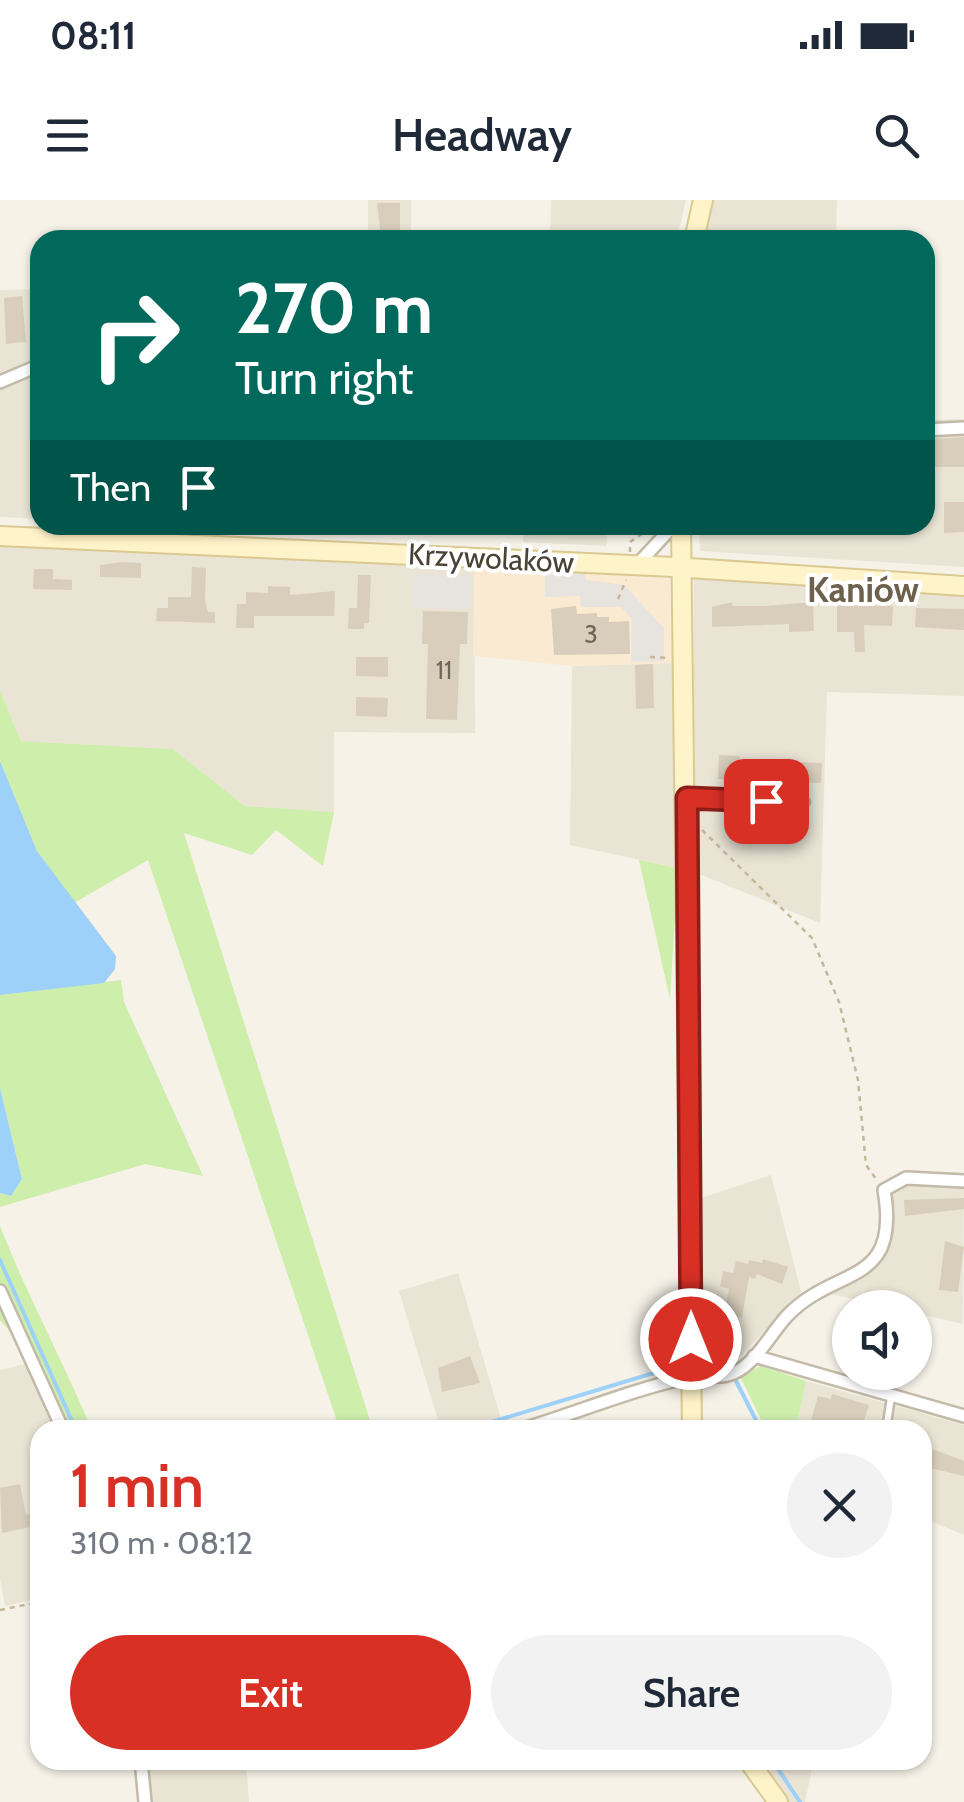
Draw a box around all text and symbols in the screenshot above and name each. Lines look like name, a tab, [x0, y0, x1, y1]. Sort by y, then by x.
text: 08:11	[50, 12, 136, 59]
icon: menu	[40, 108, 95, 163]
text: Headway	[392, 108, 572, 162]
icon: search	[869, 108, 924, 163]
text: 270 m	[235, 265, 433, 351]
icon: right	[70, 270, 200, 400]
text: Turn right	[235, 351, 414, 405]
icon: arrive	[171, 460, 226, 515]
text: Then	[70, 464, 151, 511]
street label: Krzywolaków	[407, 535, 575, 581]
district label: Kaniów	[807, 568, 920, 611]
house number: 3	[584, 619, 598, 649]
house number: 11	[436, 655, 452, 685]
pin	[724, 759, 809, 844]
icon: arrive	[739, 774, 794, 829]
position arrow	[639, 1287, 743, 1391]
map controls	[832, 1290, 932, 1390]
button: sound	[832, 1290, 932, 1390]
text: 1 min	[70, 1449, 204, 1522]
button: close	[787, 1453, 892, 1558]
text: 310 m · 08:12	[70, 1523, 253, 1562]
button: Exit	[70, 1635, 471, 1750]
button: Share	[491, 1635, 892, 1750]

